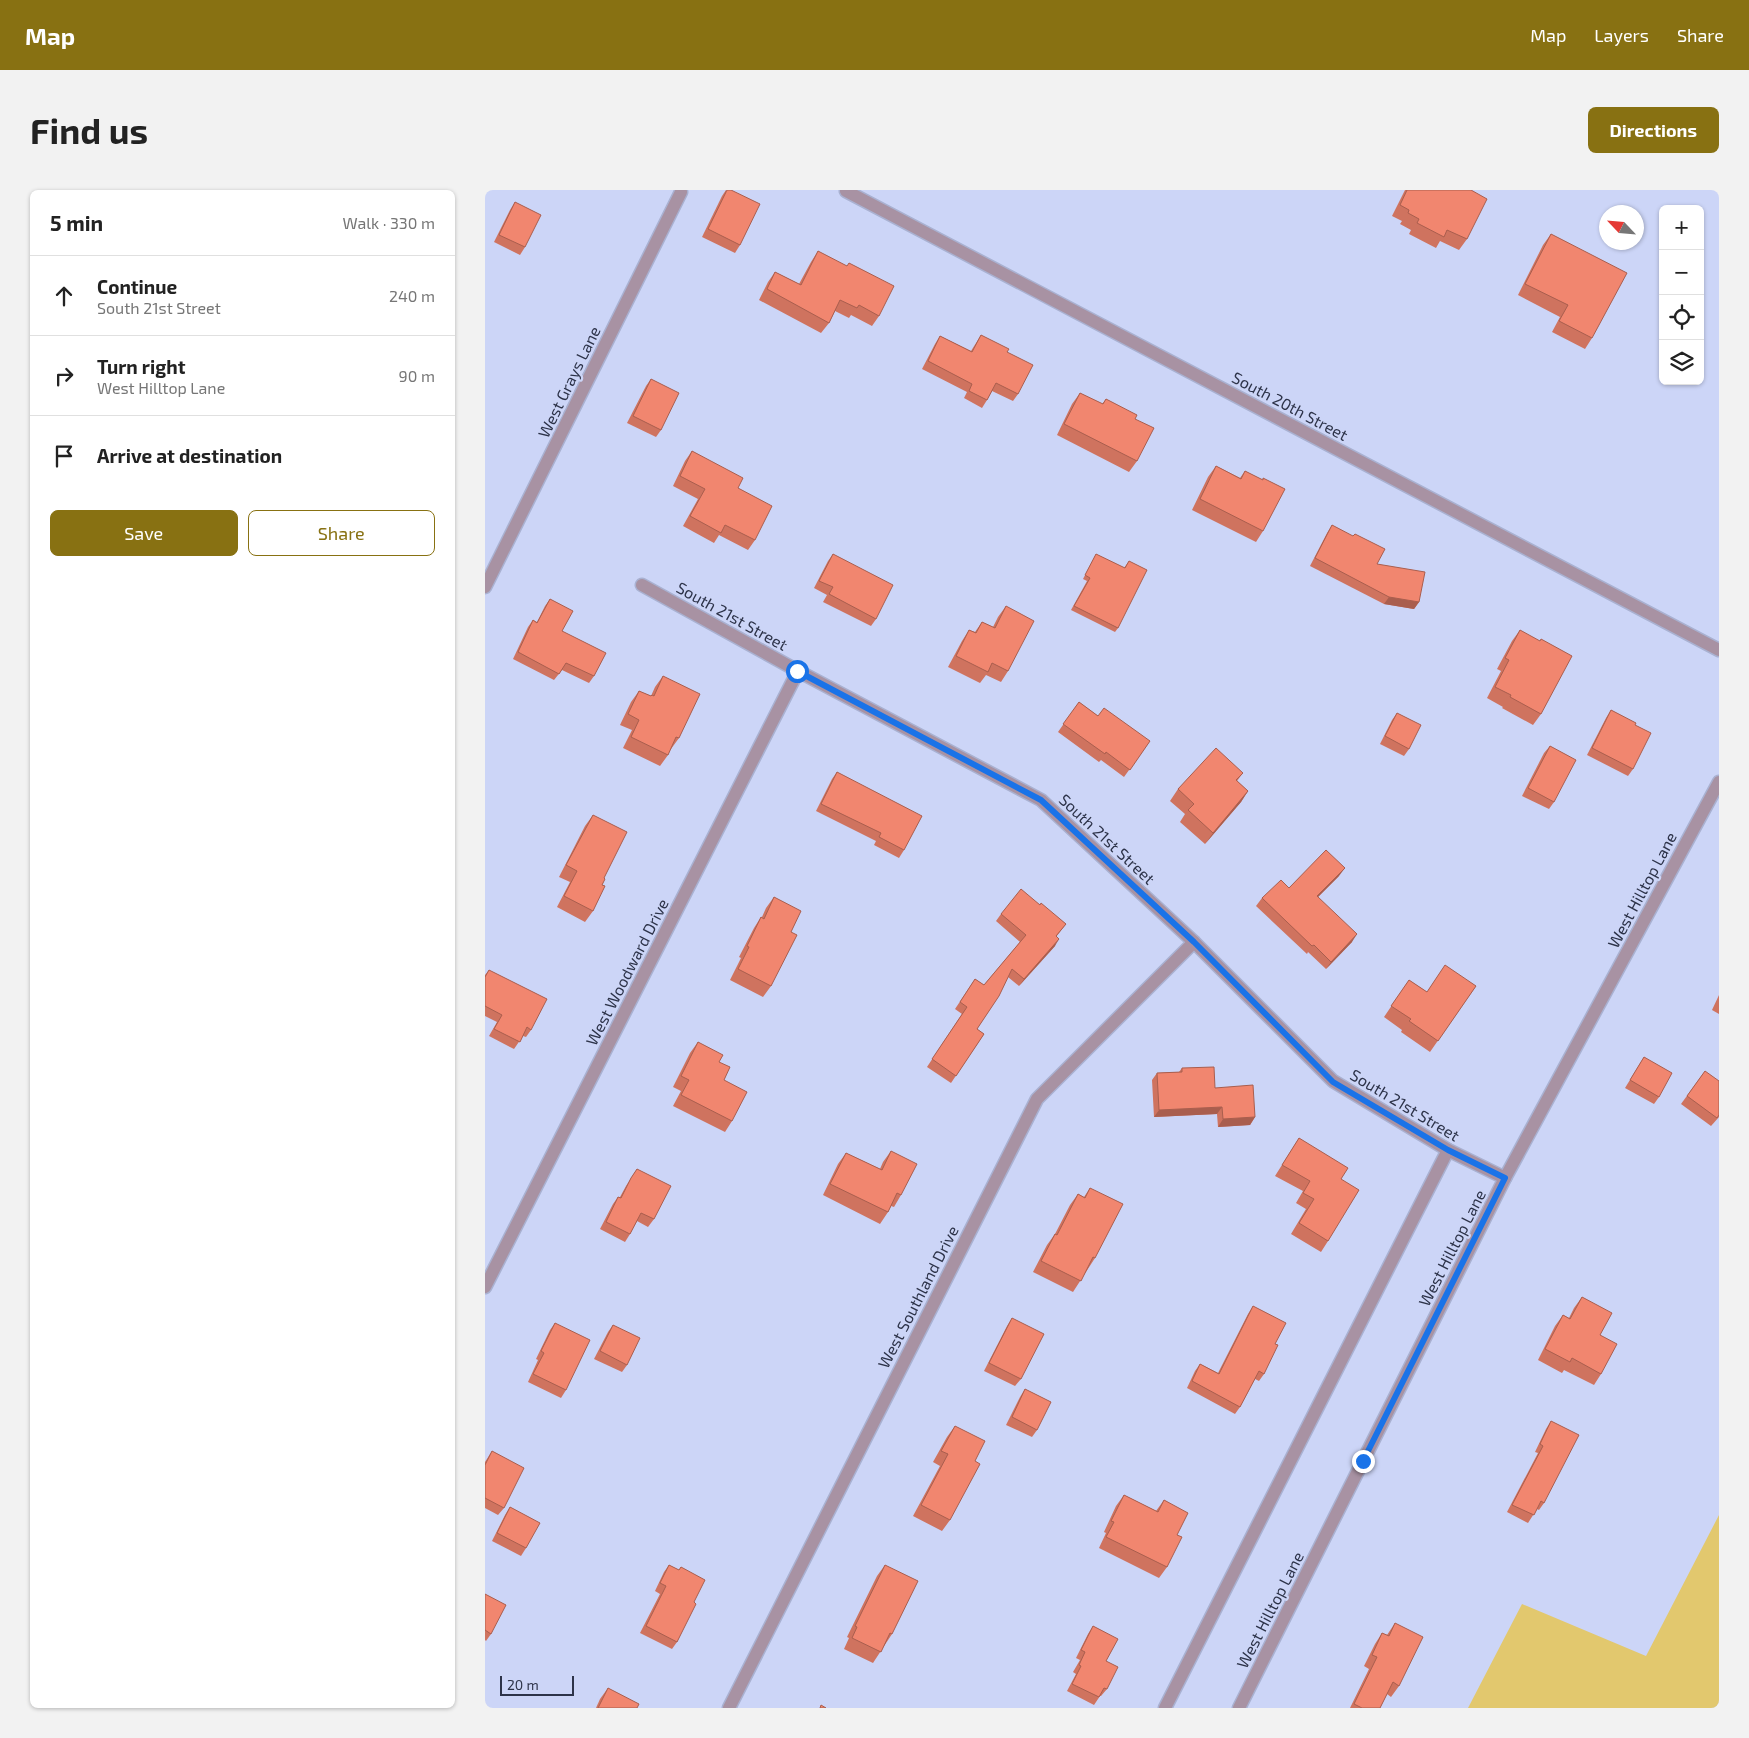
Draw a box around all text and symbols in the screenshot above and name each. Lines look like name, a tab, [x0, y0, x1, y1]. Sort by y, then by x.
text: Map	[25, 21, 75, 50]
text: Map	[1530, 24, 1566, 46]
text: Layers	[1594, 24, 1649, 46]
text: Share	[1677, 24, 1724, 46]
button: Directions	[1588, 107, 1719, 153]
text: Find us	[30, 109, 148, 151]
north arrow	[1599, 205, 1644, 250]
map controls	[1659, 205, 1704, 385]
button: +	[1659, 205, 1704, 250]
text: 5 min	[50, 210, 103, 235]
text: Walk · 330 m	[343, 213, 435, 232]
button: −	[1659, 250, 1704, 295]
text: Continue	[97, 275, 177, 298]
icon: ahead	[50, 282, 78, 310]
text: 240 m	[389, 286, 435, 305]
button: locate	[1659, 295, 1704, 340]
text: South 21st Street	[97, 298, 221, 317]
street label: West Grays Lane	[533, 323, 604, 441]
button: layers	[1659, 340, 1704, 385]
text: Turn right	[97, 355, 185, 378]
icon: right	[50, 362, 78, 390]
text: 90 m	[399, 366, 435, 385]
street label: South 20th Street	[1229, 367, 1351, 444]
text: West Hilltop Lane	[97, 378, 225, 397]
icon: arrive	[50, 442, 78, 470]
text: Arrive at destination	[97, 444, 282, 467]
button: Save	[50, 510, 238, 556]
button: Share	[248, 510, 435, 556]
street label: South 21st Street	[674, 577, 791, 654]
route start	[786, 660, 809, 683]
street label: South 21st Street	[1056, 789, 1159, 888]
street label: West Hilltop Lane	[1603, 829, 1680, 951]
street label: West Woodward Drive	[581, 895, 672, 1048]
street label: South 21st Street	[1347, 1065, 1463, 1145]
street label: West Hilltop Lane	[1414, 1186, 1489, 1309]
street label: West Southland Drive	[873, 1222, 962, 1371]
route end	[1352, 1450, 1375, 1473]
street label: West Hilltop Lane	[1232, 1548, 1307, 1671]
scale bar	[500, 1673, 574, 1696]
text: 20 m	[507, 1676, 539, 1693]

